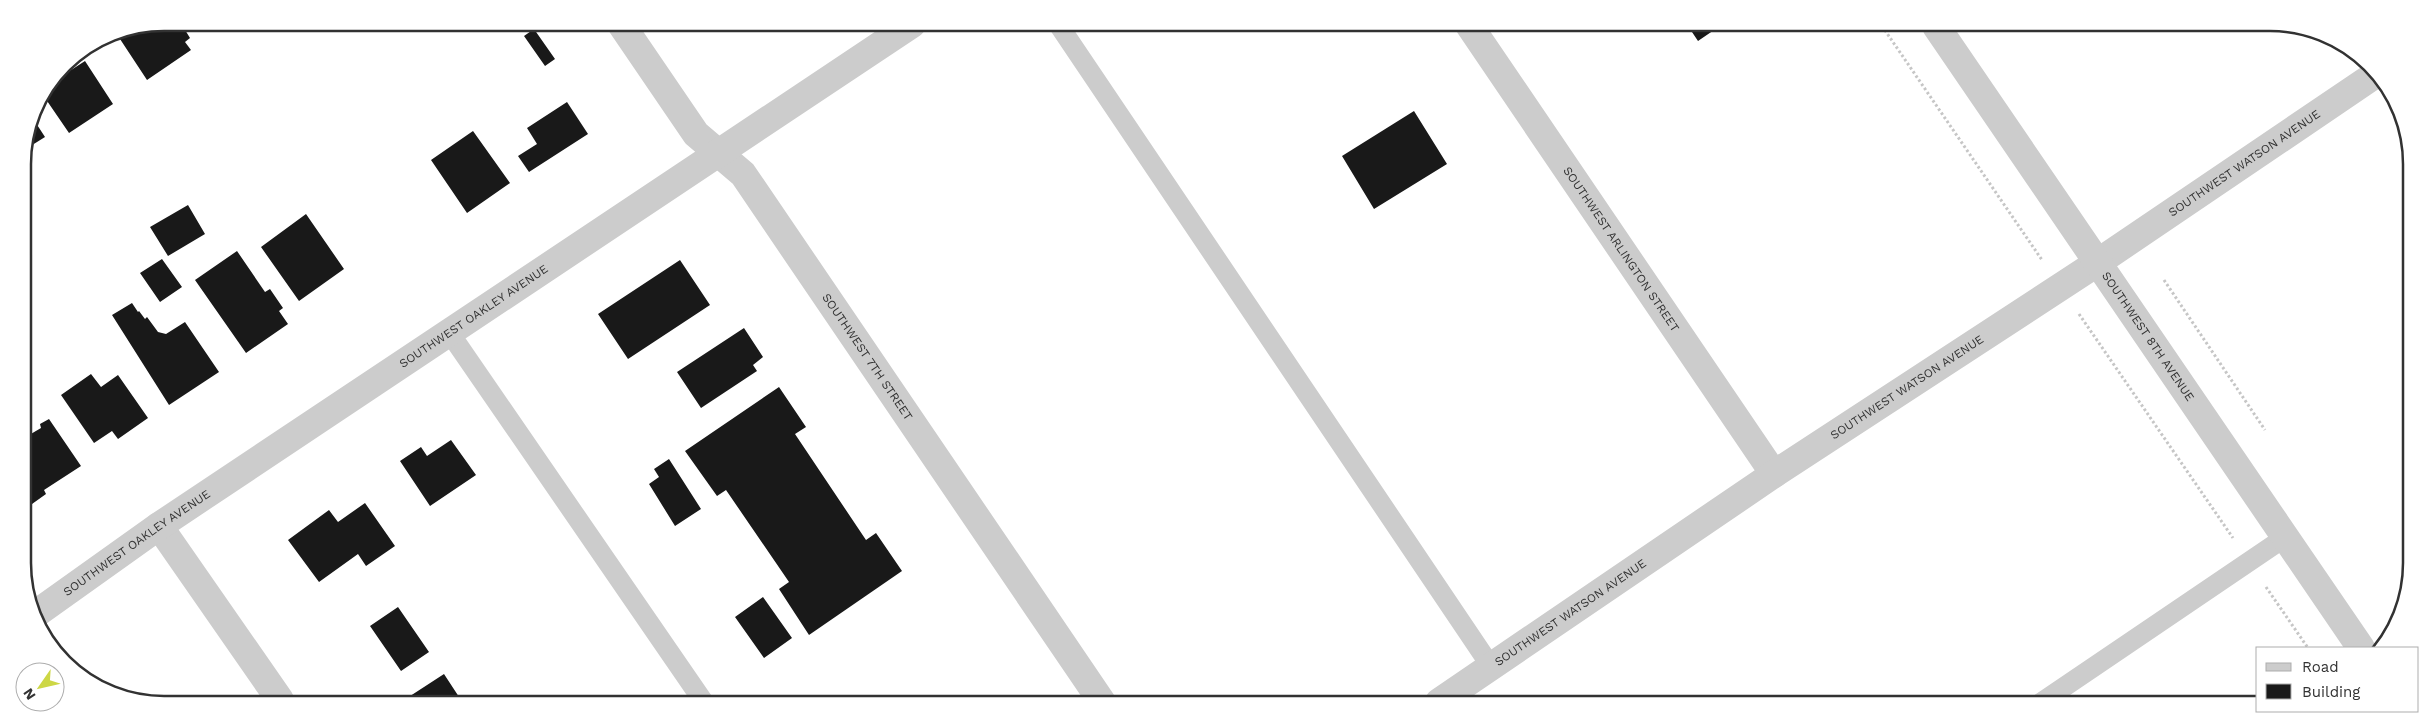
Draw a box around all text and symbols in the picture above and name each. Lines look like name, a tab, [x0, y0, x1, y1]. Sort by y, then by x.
street label: SOUTHWEST WATSON AVENUE	[2166, 107, 2323, 219]
street label: SOUTHWEST ARLINGTON STREET	[1560, 164, 1682, 334]
street label: SOUTHWEST OAKLEY AVENUE	[397, 261, 551, 371]
street label: SOUTHWEST 8TH AVENUE	[2099, 269, 2197, 404]
street label: SOUTHWEST 7TH STREET	[819, 291, 915, 423]
street label: SOUTHWEST WATSON AVENUE	[1828, 332, 1986, 442]
street label: SOUTHWEST OAKLEY AVENUE	[61, 487, 213, 599]
street label: SOUTHWEST WATSON AVENUE	[1492, 556, 1649, 669]
legend	[2256, 647, 2419, 712]
text: Road	[2302, 658, 2339, 676]
north arrow	[15, 662, 65, 712]
text: Building	[2302, 683, 2360, 701]
text: N	[20, 685, 39, 703]

